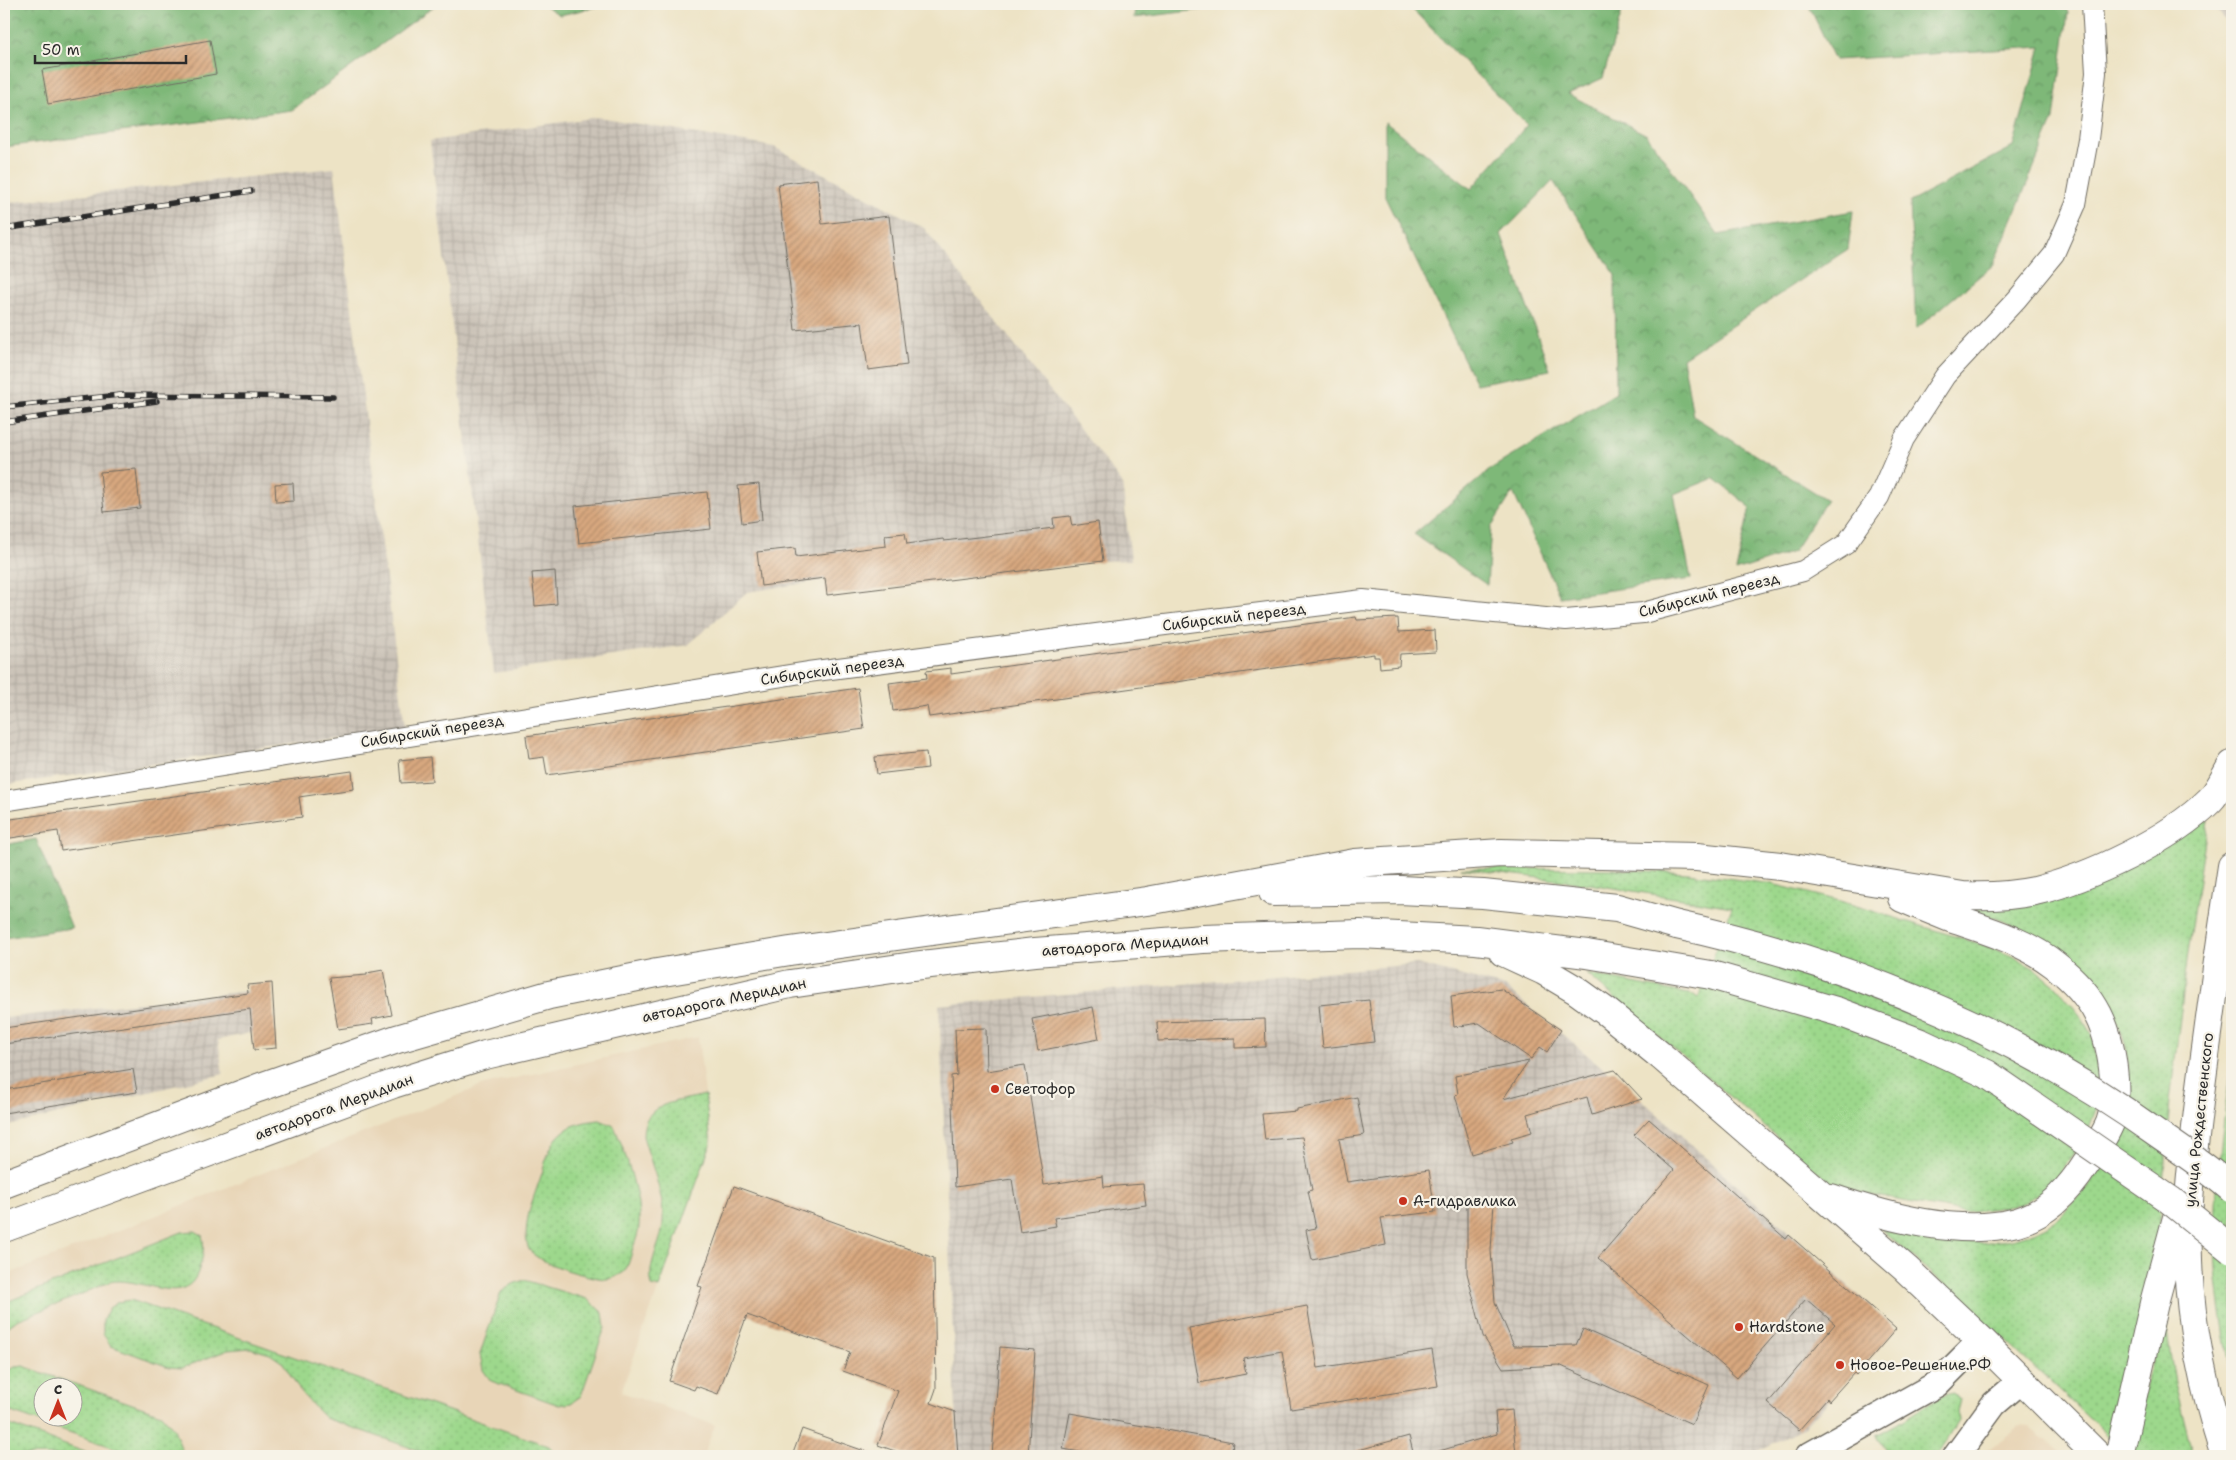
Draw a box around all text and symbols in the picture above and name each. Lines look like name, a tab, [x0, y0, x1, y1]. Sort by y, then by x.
scale bar	[35, 32, 186, 64]
text: 50 m	[42, 40, 80, 60]
street label: Сибирский переезд	[1637, 568, 1782, 622]
street label: Сибирский переезд	[1161, 598, 1307, 636]
street label: Сибирский переезд	[759, 650, 905, 690]
street label: Сибирский переезд	[359, 710, 505, 752]
street label: автодорога Меридиан	[1041, 929, 1209, 961]
street label: автодорога Меридиан	[640, 973, 808, 1027]
street label: улица Рождественского	[2180, 1032, 2218, 1208]
street label: автодорога Меридиан	[252, 1069, 416, 1145]
place label: Светофор	[1005, 1079, 1076, 1099]
marker: Светофор	[989, 1083, 1001, 1095]
place label: А-гидравлика	[1413, 1191, 1517, 1211]
marker: А-гидравлика	[1397, 1195, 1409, 1207]
place label: Hardstone	[1749, 1317, 1825, 1337]
marker: Hardstone	[1733, 1321, 1745, 1333]
place label: Новое-Решение.РФ	[1850, 1355, 1991, 1375]
marker: Новое-Решение.РФ	[1834, 1359, 1846, 1371]
north arrow	[32, 1378, 82, 1428]
text: С	[54, 1380, 62, 1398]

